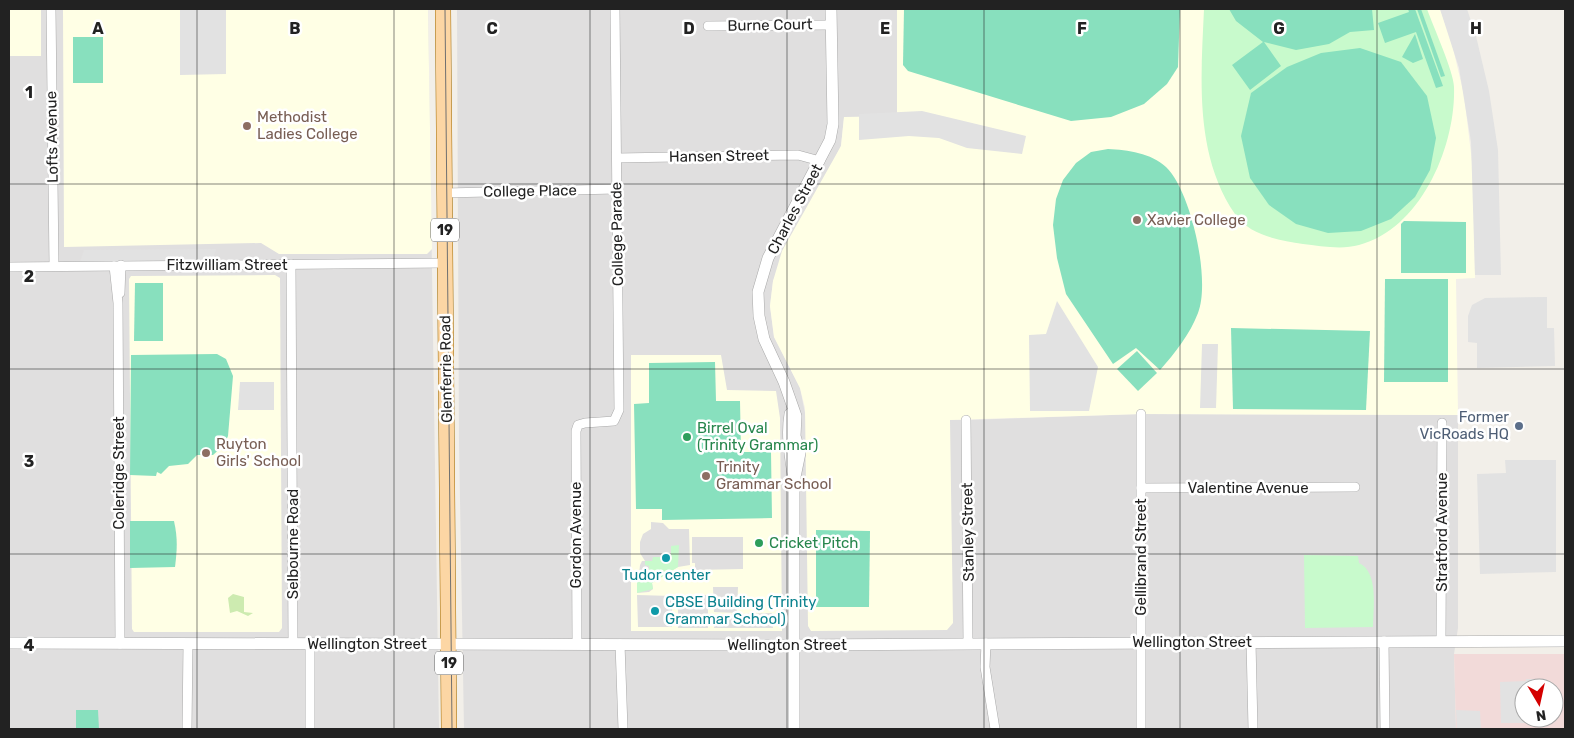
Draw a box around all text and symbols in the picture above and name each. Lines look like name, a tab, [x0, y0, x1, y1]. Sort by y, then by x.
street label: Burne Court	[727, 15, 813, 35]
text: A	[92, 19, 104, 38]
text: B	[289, 19, 301, 38]
text: C	[486, 19, 498, 38]
text: D	[683, 19, 695, 38]
text: E	[880, 19, 890, 38]
text: F	[1077, 19, 1087, 38]
text: G	[1273, 19, 1285, 38]
text: H	[1470, 19, 1482, 38]
text: 1	[25, 83, 33, 102]
street label: Lofts Avenue	[42, 91, 62, 183]
place label: Methodist Ladies College	[257, 108, 358, 143]
marker: Methodist Ladies College	[241, 120, 253, 132]
street label: Hansen Street	[669, 146, 769, 166]
street label: Charles Street	[764, 161, 826, 257]
street label: College Place	[483, 181, 577, 201]
street label: College Parade	[607, 182, 627, 286]
place label: Xavier College	[1147, 211, 1246, 229]
marker: Xavier College	[1131, 214, 1143, 226]
road number: 19	[431, 218, 459, 242]
street label: Fitzwilliam Street	[166, 256, 288, 274]
text: 2	[24, 267, 34, 286]
street label: Glenferrie Road	[436, 315, 456, 423]
place label: Former VicRoads HQ	[1420, 408, 1509, 443]
street label: Coleridge Street	[110, 416, 128, 530]
place label: Birrel Oval (Trinity Grammar)	[697, 419, 818, 454]
marker: Former VicRoads HQ	[1513, 420, 1525, 432]
marker: Birrel Oval (Trinity Grammar)	[681, 431, 693, 443]
place label: Ruyton Girls' School	[216, 435, 301, 470]
marker: Ruyton Girls' School	[200, 447, 212, 459]
text: 3	[24, 452, 34, 471]
place label: Trinity Grammar School	[716, 458, 832, 493]
marker: Trinity Grammar School	[700, 470, 712, 482]
street label: Stratford Avenue	[1433, 472, 1451, 592]
street label: Valentine Avenue	[1187, 479, 1309, 497]
street label: Gordon Avenue	[567, 482, 585, 588]
street label: Stanley Street	[958, 482, 978, 582]
street label: Selbourne Road	[284, 489, 302, 599]
street label: Gellibrand Street	[1132, 498, 1150, 616]
place label: Cricket Pitch	[769, 534, 858, 552]
marker: Cricket Pitch	[753, 537, 765, 549]
marker: Tudor center	[660, 552, 672, 564]
place label: Tudor center	[622, 566, 711, 584]
place label: CBSE Building (Trinity Grammar School)	[665, 593, 816, 628]
marker: CBSE Building (Trinity Grammar School)	[649, 605, 661, 617]
street label: Wellington Street	[1132, 633, 1252, 651]
street label: Wellington Street	[307, 635, 427, 653]
text: 4	[24, 636, 35, 655]
street label: Wellington Street	[727, 636, 847, 654]
road number: 19	[435, 651, 463, 674]
north arrow	[1514, 678, 1564, 728]
text: N	[1535, 706, 1547, 725]

